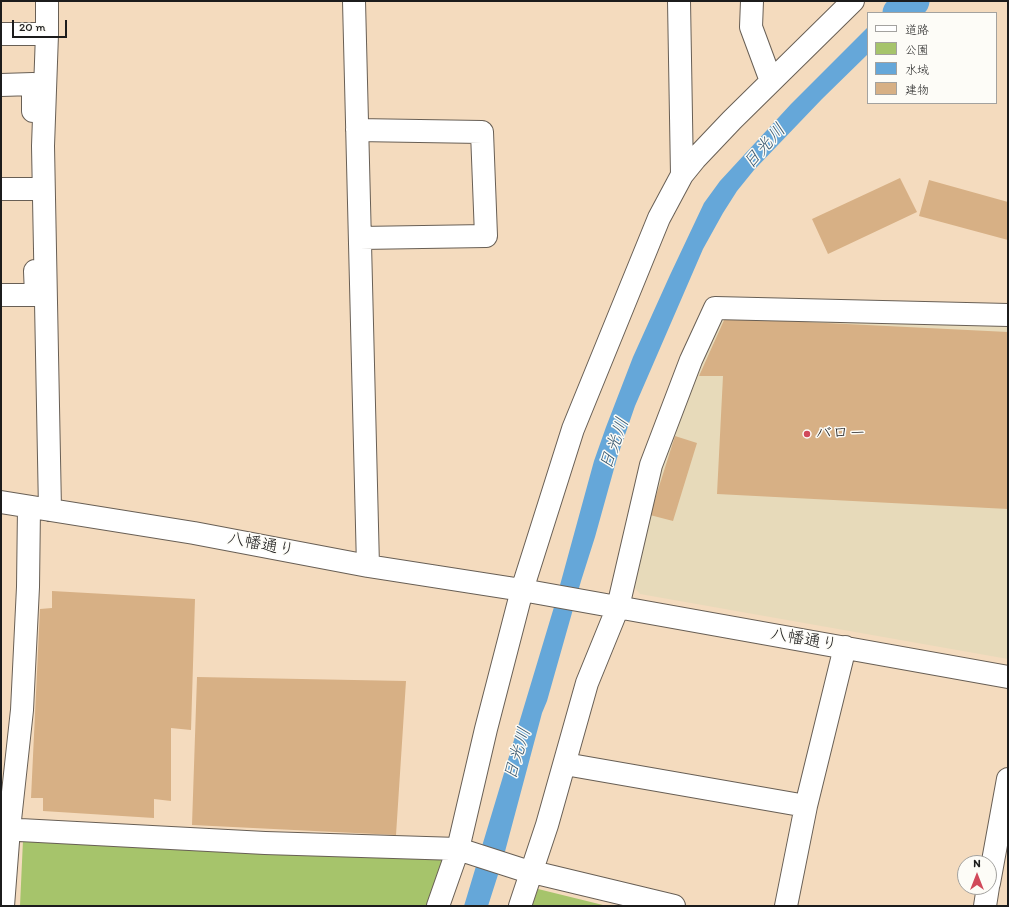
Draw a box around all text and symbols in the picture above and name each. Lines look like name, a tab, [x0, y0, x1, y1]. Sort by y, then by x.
scale bar	[14, 12, 69, 38]
legend	[867, 12, 997, 104]
text: 20 m	[19, 20, 46, 34]
text: 道路	[905, 23, 929, 37]
text: 公園	[905, 43, 929, 57]
text: 水域	[905, 63, 929, 77]
text: 建物	[905, 83, 929, 97]
water label: 日光川	[739, 120, 791, 174]
water label: 日光川	[596, 415, 634, 473]
place label: バロー	[815, 424, 866, 444]
marker: バロー	[802, 429, 812, 439]
street label: 八幡通り	[226, 528, 296, 562]
street label: 八幡通り	[769, 624, 839, 656]
water label: 日光川	[500, 725, 536, 783]
north arrow	[957, 855, 997, 895]
text: N	[973, 857, 981, 870]

